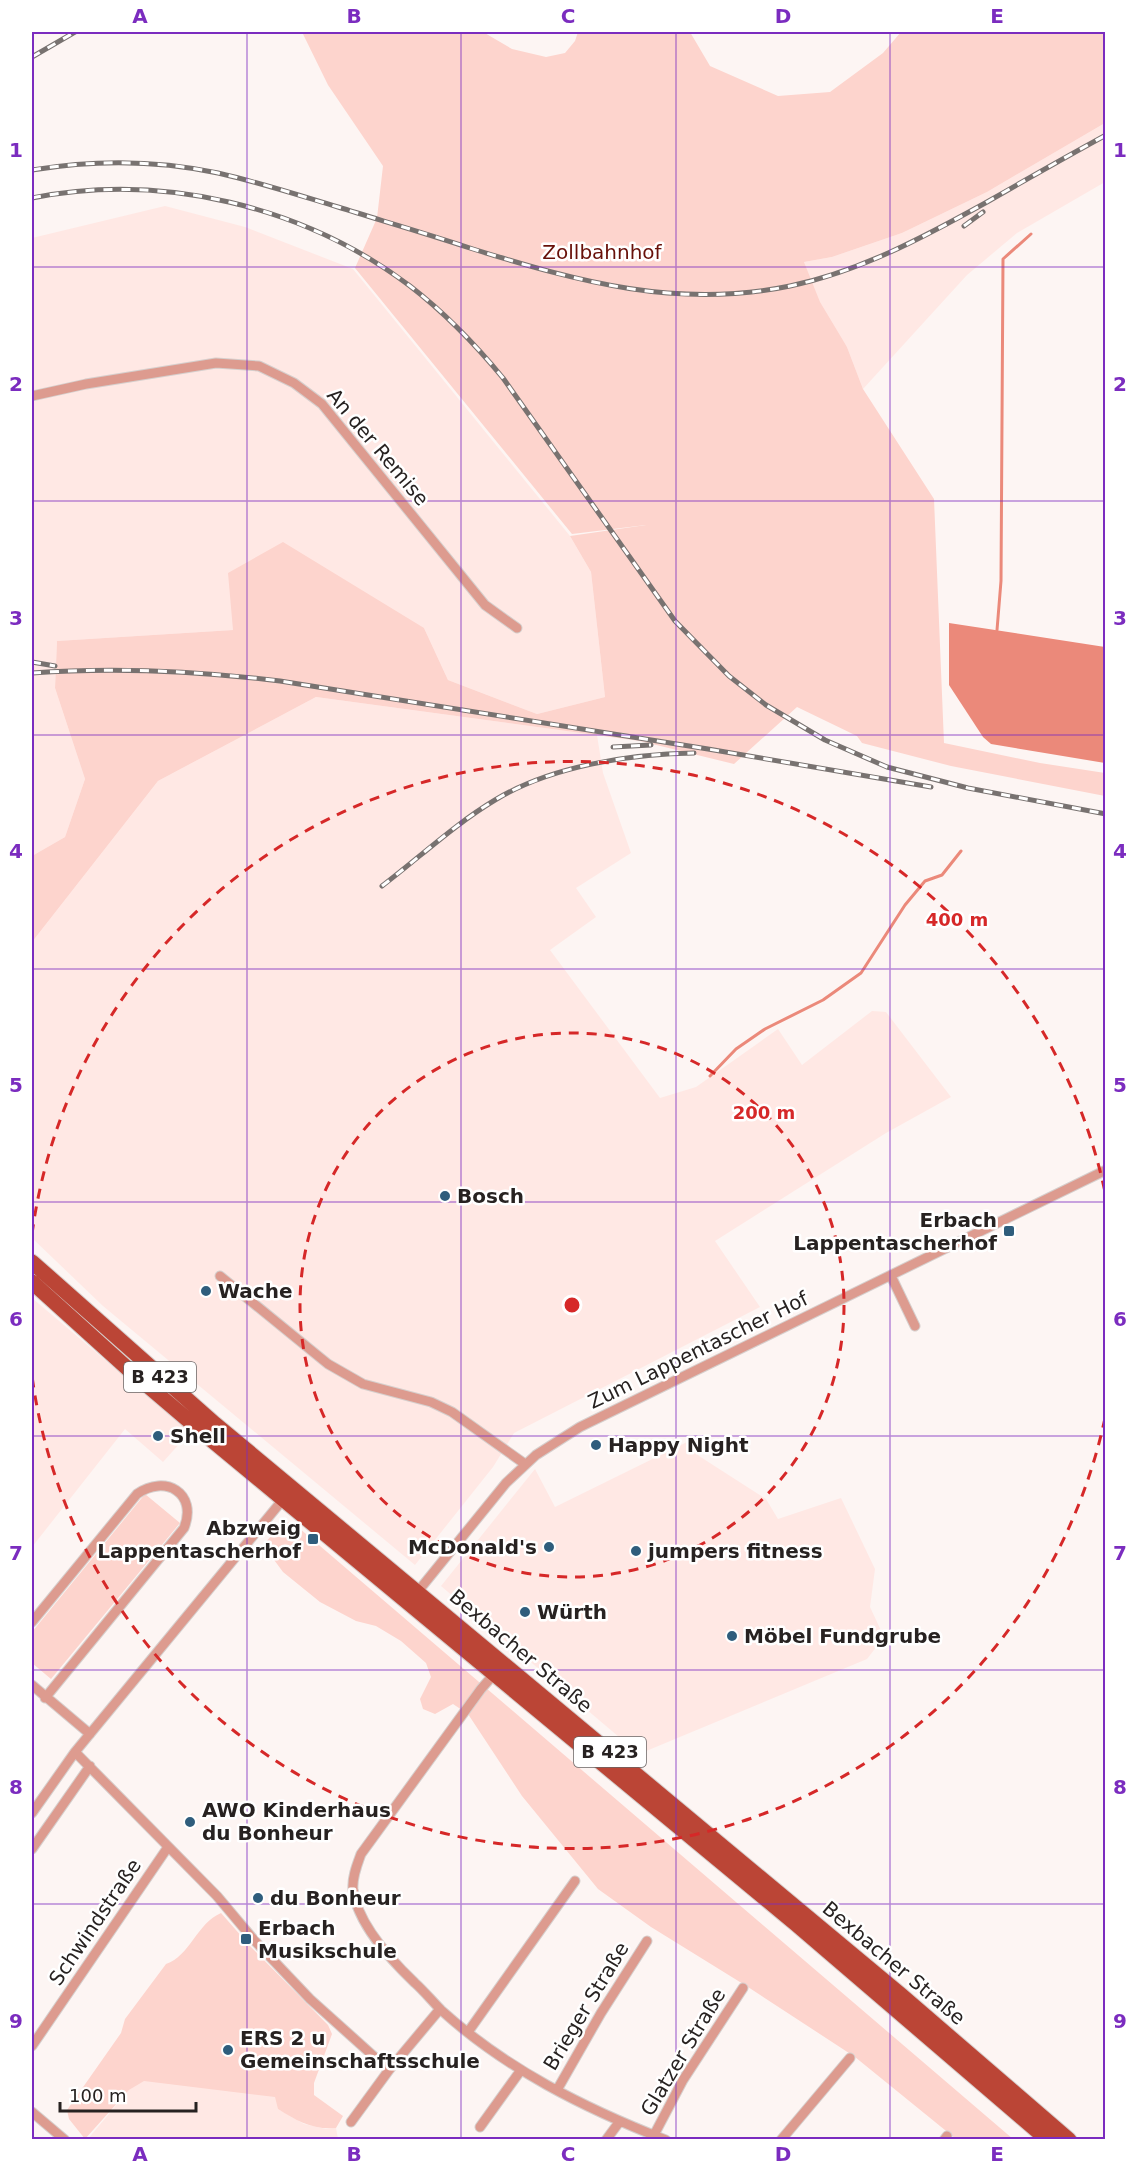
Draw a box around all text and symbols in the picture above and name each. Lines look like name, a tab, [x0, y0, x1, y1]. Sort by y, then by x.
text: A	[132, 4, 148, 28]
text: B	[346, 4, 362, 28]
text: C	[561, 4, 575, 28]
text: D	[775, 4, 791, 28]
text: E	[990, 4, 1004, 28]
text: 1	[9, 138, 23, 162]
text: 1	[1113, 138, 1127, 162]
park label: Zollbahnhof	[542, 240, 663, 264]
text: 2	[9, 372, 23, 396]
text: 2	[1113, 372, 1127, 396]
street label: An der Remise	[322, 384, 434, 510]
text: 3	[9, 606, 23, 630]
text: 3	[1113, 606, 1127, 630]
text: 4	[9, 839, 23, 863]
text: 4	[1113, 839, 1127, 863]
text: 400 m	[926, 909, 988, 930]
text: 5	[9, 1073, 23, 1097]
text: 5	[1113, 1073, 1127, 1097]
text: 200 m	[733, 1102, 795, 1123]
place label: Bosch	[457, 1184, 524, 1208]
marker: Bosch	[438, 1189, 452, 1203]
place label: Erbach Lappentascherhof	[793, 1208, 997, 1255]
marker: Erbach Lappentascherhof	[1002, 1224, 1016, 1238]
place label: Wache	[218, 1279, 293, 1303]
marker: Wache	[199, 1284, 213, 1298]
street label: Zum Lappentascher Hof	[584, 1286, 813, 1414]
centre of rings	[562, 1295, 582, 1315]
text: 6	[9, 1307, 23, 1331]
text: 6	[1113, 1307, 1127, 1331]
road number: B 423	[124, 1362, 196, 1392]
place label: Shell	[170, 1424, 226, 1448]
marker: Shell	[151, 1429, 165, 1443]
place label: Happy Night	[608, 1433, 749, 1457]
marker: Happy Night	[589, 1438, 603, 1452]
place label: Abzweig Lappentascherhof	[97, 1516, 301, 1563]
marker: Abzweig Lappentascherhof	[306, 1532, 320, 1546]
place label: McDonald's	[408, 1535, 537, 1559]
place label: jumpers fitness	[647, 1539, 823, 1563]
marker: McDonald's	[542, 1540, 556, 1554]
text: 7	[9, 1541, 23, 1565]
text: 7	[1113, 1541, 1127, 1565]
marker: jumpers fitness	[629, 1544, 643, 1558]
street label: Bexbacher Straße	[445, 1584, 597, 1718]
place label: Würth	[537, 1600, 607, 1624]
marker: Würth	[518, 1605, 532, 1619]
place label: Möbel Fundgrube	[744, 1624, 941, 1648]
marker: Möbel Fundgrube	[725, 1629, 739, 1643]
road number: B 423	[574, 1737, 646, 1767]
text: 8	[9, 1775, 23, 1799]
text: 8	[1113, 1775, 1127, 1799]
place label: AWO Kinderhaus du Bonheur	[202, 1798, 391, 1845]
marker: AWO Kinderhaus du Bonheur	[183, 1815, 197, 1829]
street label: Schwindstraße	[44, 1854, 146, 1990]
place label: du Bonheur	[270, 1886, 401, 1910]
marker: du Bonheur	[251, 1891, 265, 1905]
street label: Bexbacher Straße	[818, 1896, 970, 2030]
place label: Erbach Musikschule	[258, 1916, 397, 1963]
marker: Erbach Musikschule	[239, 1932, 253, 1946]
street label: Brieger Straße	[538, 1938, 634, 2074]
street label: Glatzer Straße	[636, 1984, 730, 2120]
text: 9	[9, 2009, 23, 2033]
text: 9	[1113, 2009, 1127, 2033]
place label: ERS 2 u Gemeinschaftsschule	[240, 2026, 480, 2073]
marker: ERS 2 u Gemeinschaftsschule	[221, 2043, 235, 2057]
scale bar	[60, 2075, 196, 2113]
text: 100 m	[69, 2085, 127, 2106]
text: A	[132, 2142, 148, 2166]
text: B	[346, 2142, 362, 2166]
text: C	[561, 2142, 575, 2166]
text: D	[775, 2142, 791, 2166]
text: E	[990, 2142, 1004, 2166]

